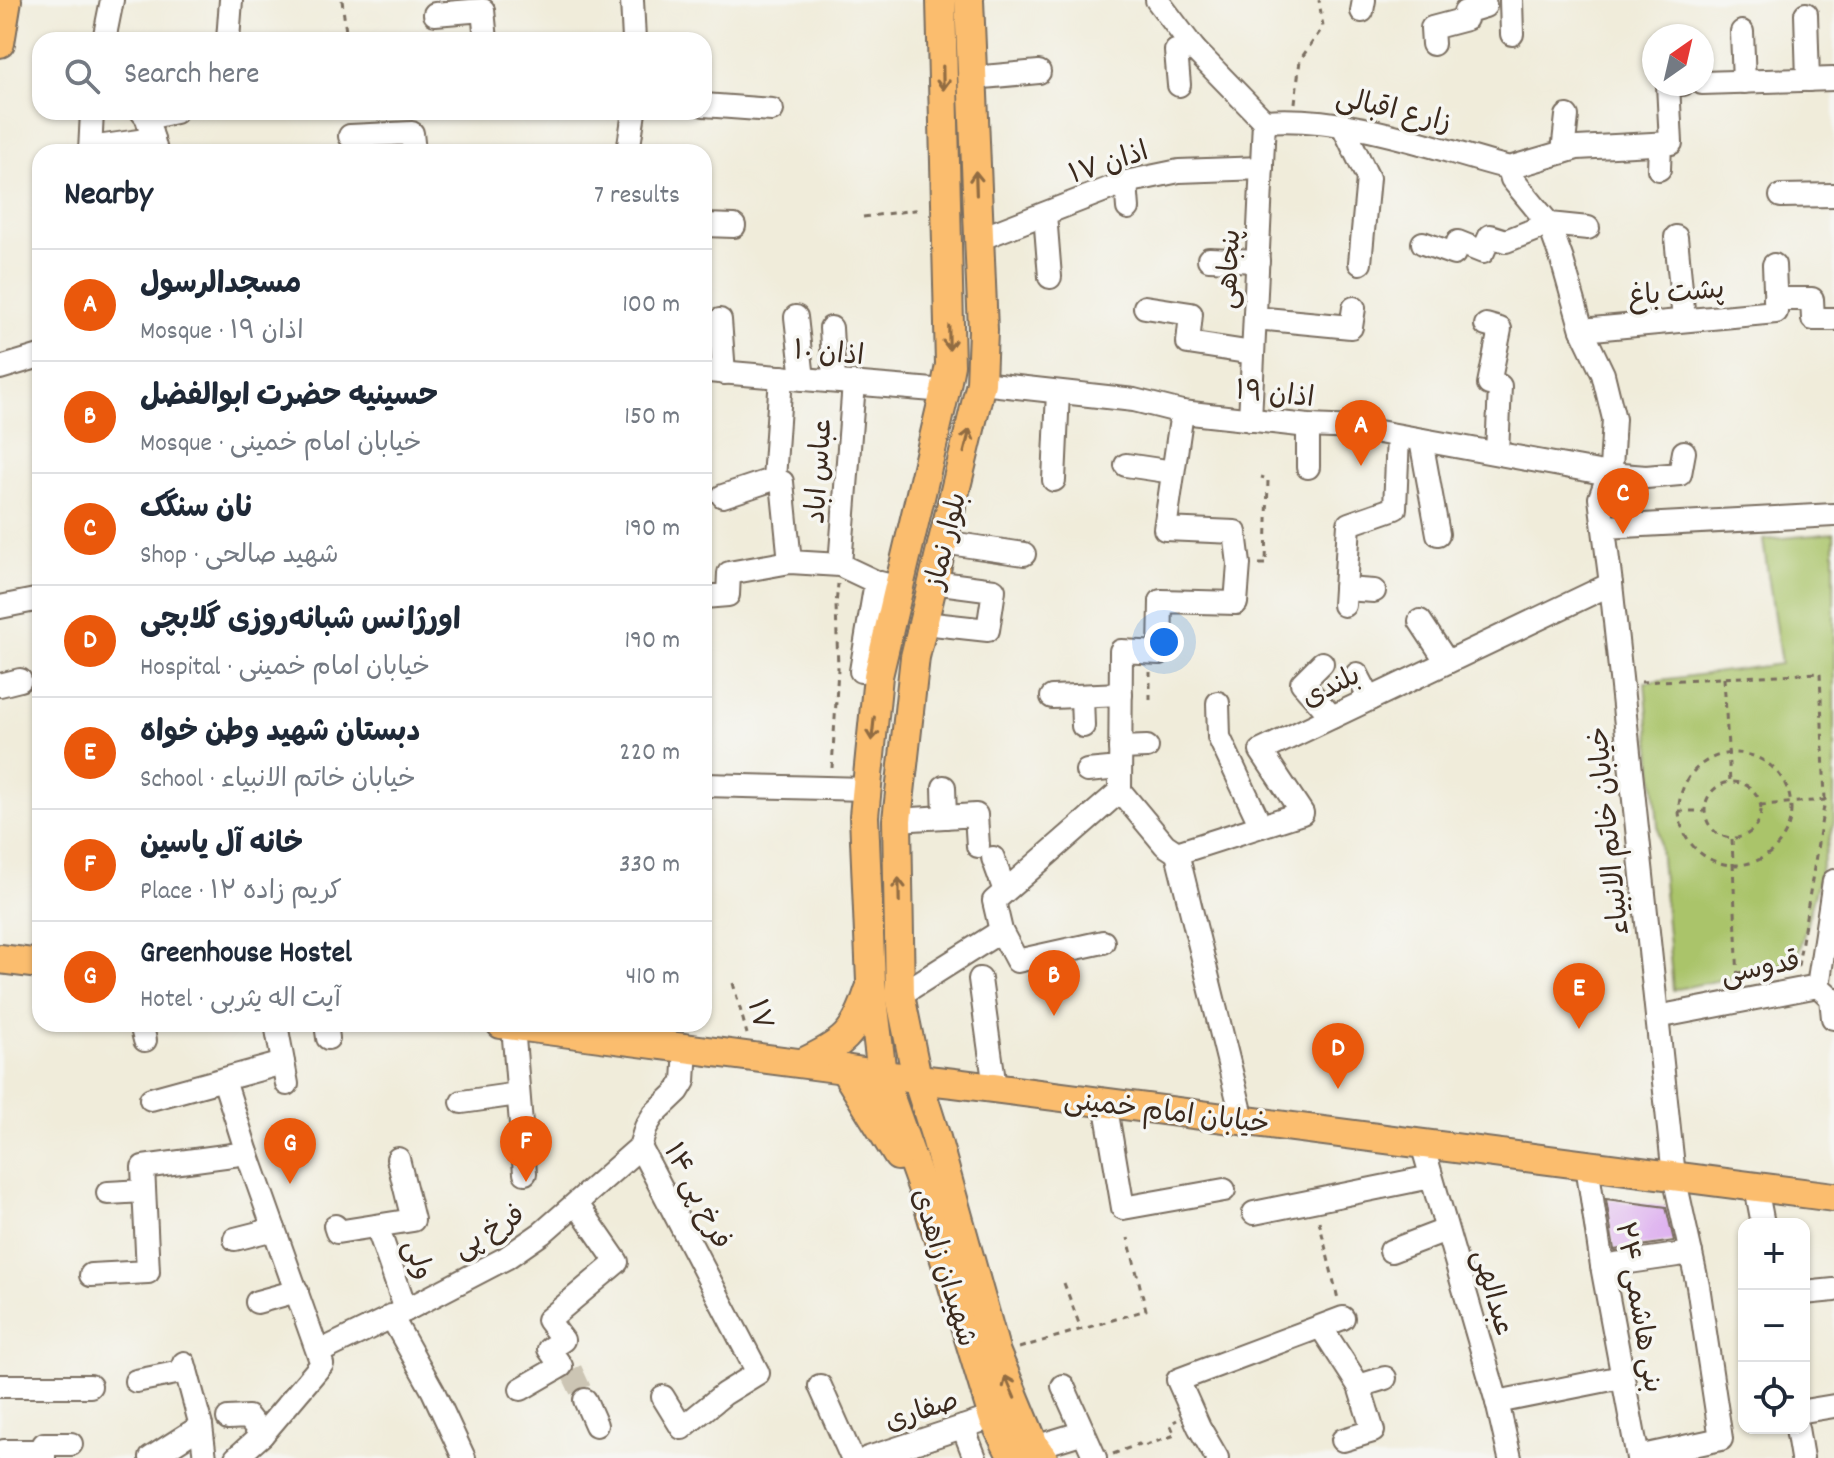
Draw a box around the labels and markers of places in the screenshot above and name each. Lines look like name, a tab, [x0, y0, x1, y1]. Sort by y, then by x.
pin: A	[1335, 400, 1387, 466]
pin: C	[1597, 468, 1649, 534]
pin: B	[1028, 950, 1080, 1016]
pin: E	[1553, 963, 1605, 1029]
pin: D	[1312, 1023, 1364, 1089]
pin: F	[500, 1116, 552, 1182]
pin: G	[264, 1118, 316, 1184]

